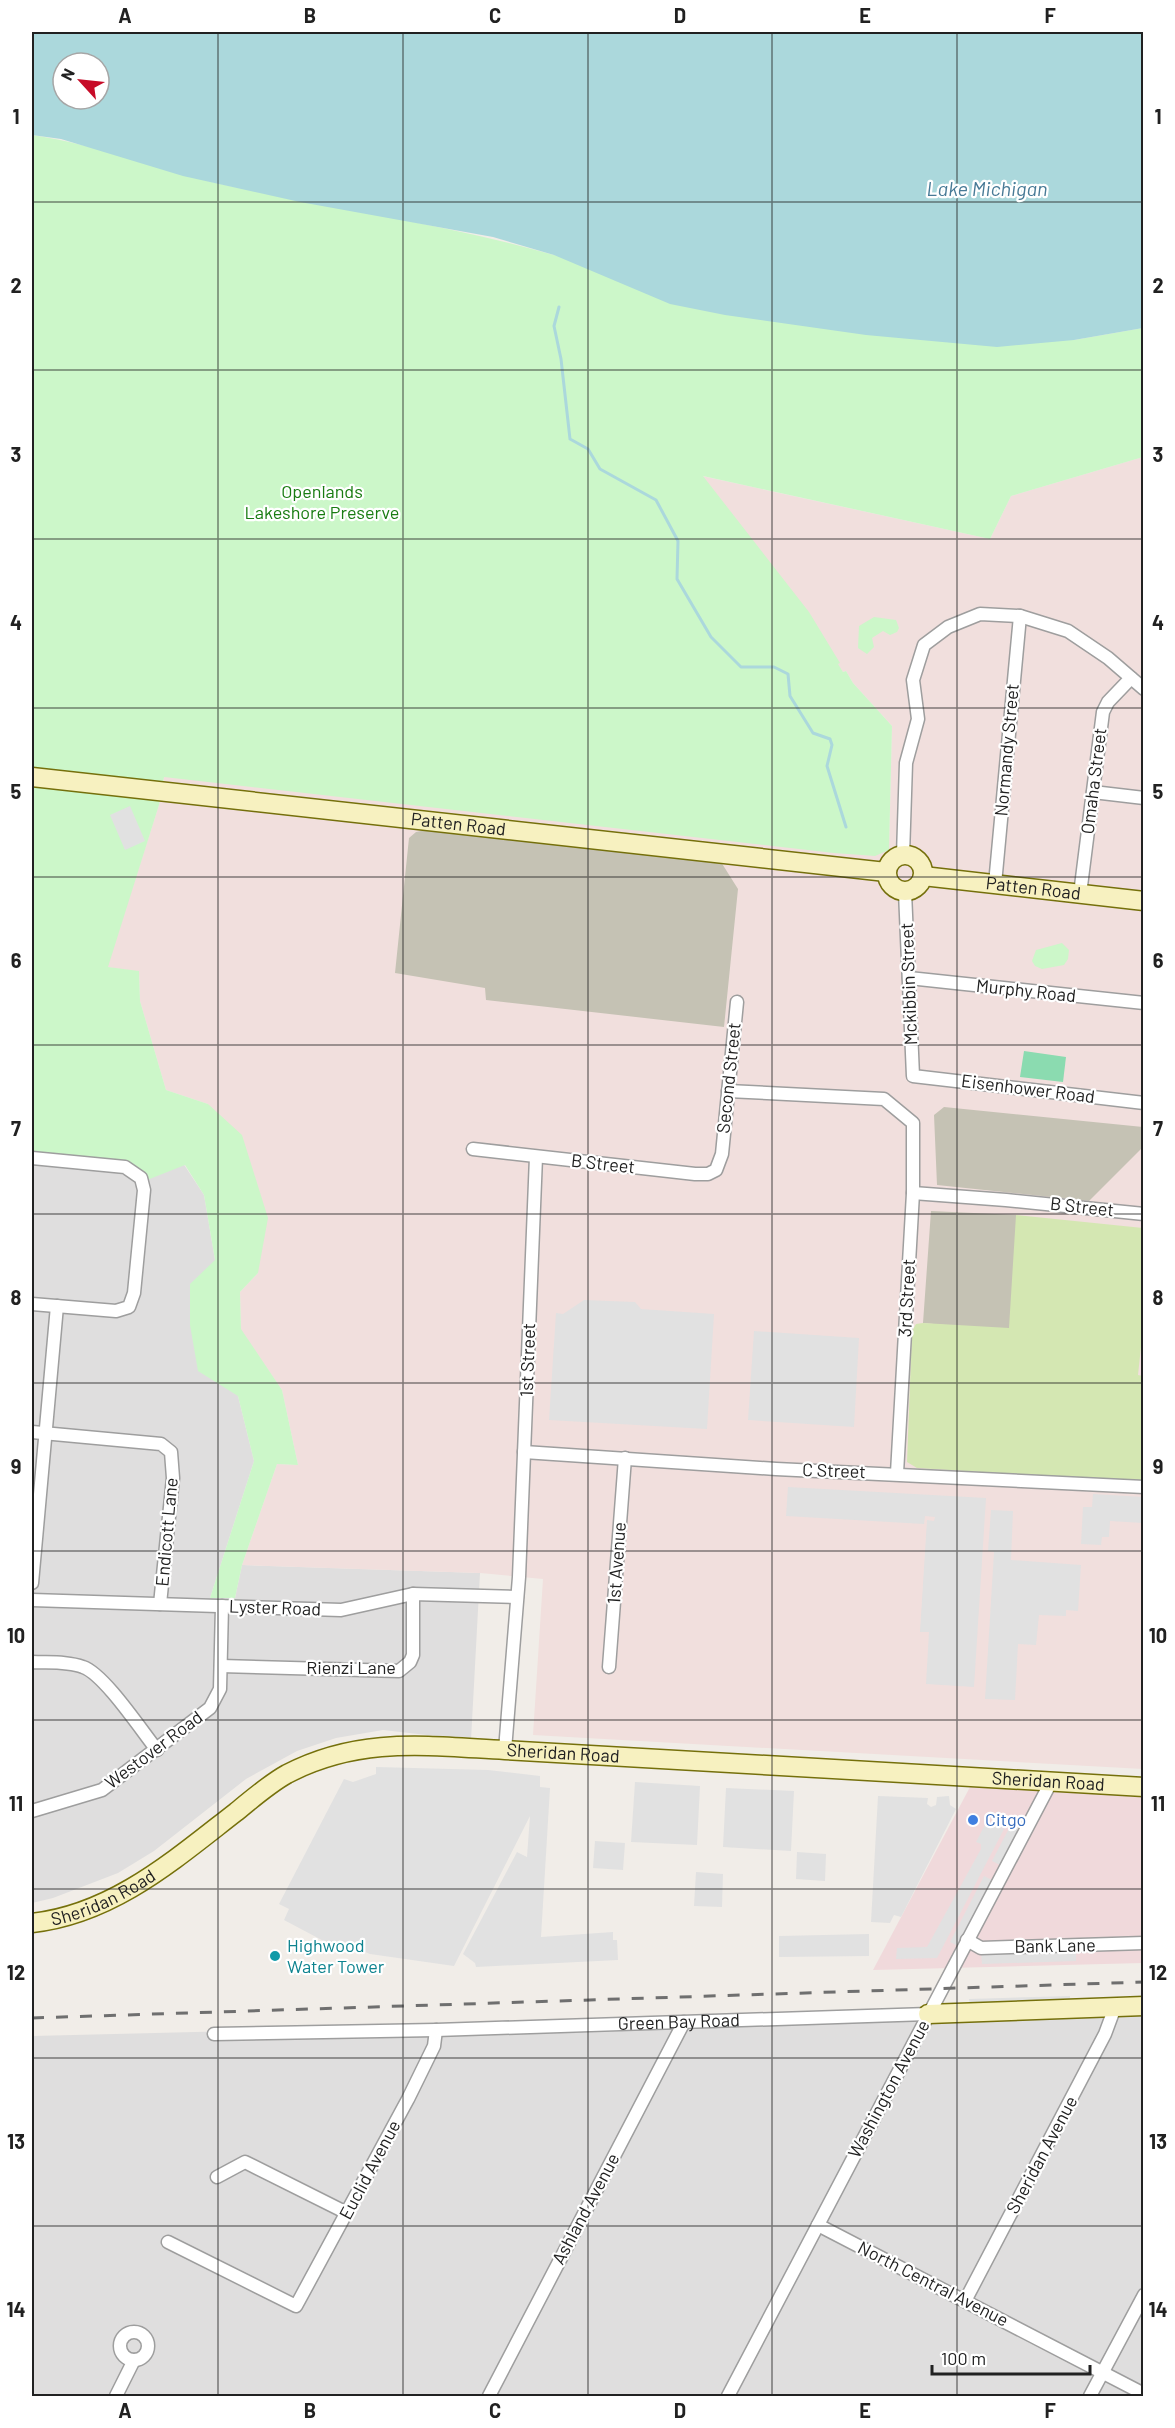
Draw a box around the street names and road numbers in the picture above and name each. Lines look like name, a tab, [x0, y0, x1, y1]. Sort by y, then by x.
street label: Normandy Street	[989, 683, 1023, 817]
street label: Omaha Street	[1076, 726, 1110, 835]
street label: Patten Road	[410, 807, 507, 840]
street label: Patten Road	[985, 871, 1082, 904]
street label: Mckibbin Street	[895, 922, 921, 1046]
street label: Murphy Road	[975, 974, 1077, 1006]
street label: Second Street	[711, 1021, 745, 1134]
street label: Eisenhower Road	[960, 1069, 1096, 1107]
street label: B Street	[570, 1149, 636, 1177]
street label: B Street	[1049, 1192, 1115, 1220]
street label: 3rd Street	[893, 1258, 919, 1338]
street label: 1st Street	[515, 1322, 539, 1397]
street label: C Street	[802, 1458, 866, 1482]
street label: Endicott Lane	[150, 1477, 182, 1587]
street label: 1st Avenue	[602, 1521, 630, 1605]
street label: Lyster Road	[229, 1594, 322, 1620]
street label: Rienzi Lane	[306, 1656, 396, 1678]
street label: Westover Road	[100, 1705, 207, 1793]
street label: Sheridan Road	[506, 1738, 620, 1767]
street label: Sheridan Road	[991, 1766, 1105, 1795]
street label: Sheridan Road	[49, 1864, 159, 1930]
street label: Bank Lane	[1014, 1933, 1096, 1957]
street label: Green Bay Road	[617, 2008, 740, 2034]
street label: Washington Avenue	[842, 2016, 934, 2161]
street label: Sheridan Avenue	[1001, 2092, 1081, 2217]
street label: Euclid Avenue	[334, 2116, 404, 2223]
street label: Ashland Avenue	[547, 2149, 624, 2268]
street label: North Central Avenue	[854, 2236, 1012, 2331]

